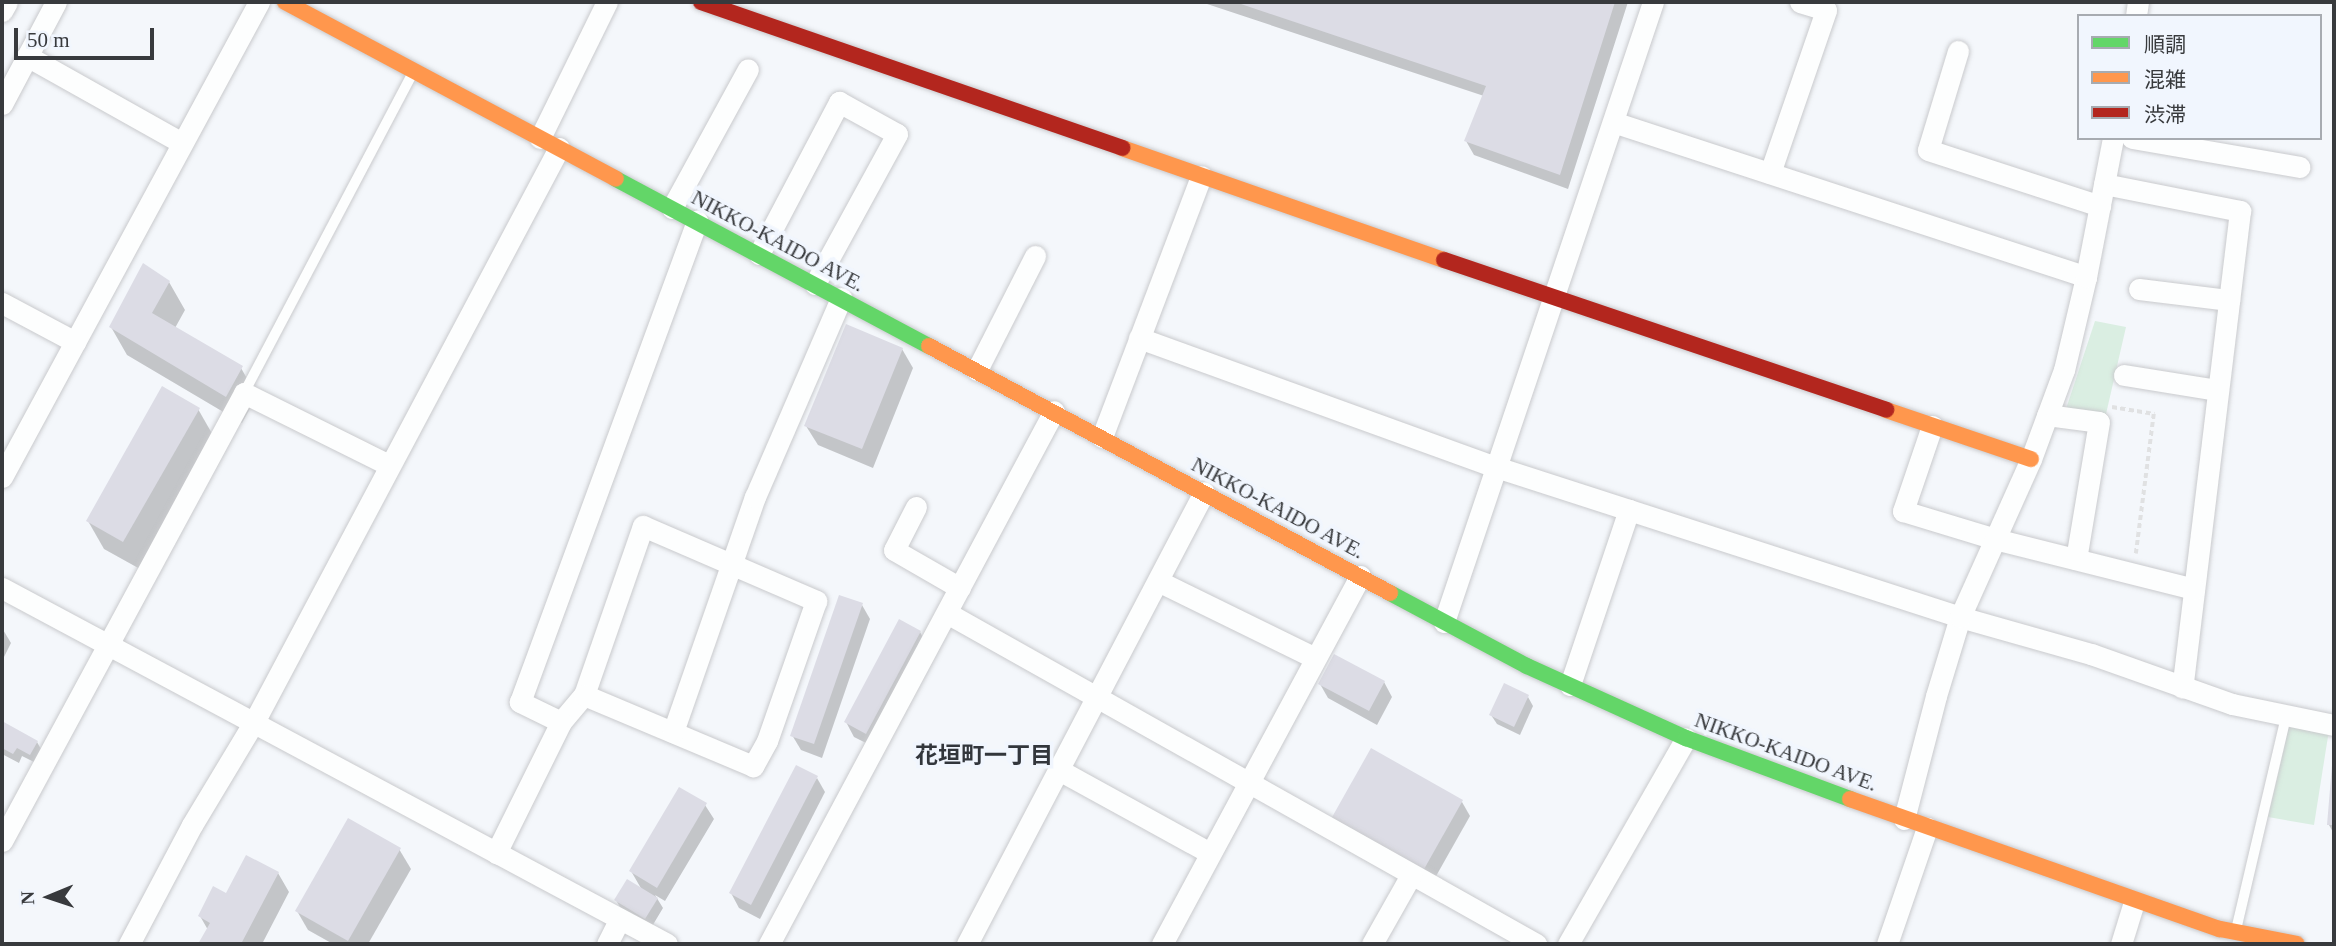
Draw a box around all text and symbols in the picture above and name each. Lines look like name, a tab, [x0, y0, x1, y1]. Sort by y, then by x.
scale bar	[18, 14, 158, 58]
legend	[2077, 14, 2322, 140]
text: 50 m	[27, 28, 70, 52]
text: 順調	[2144, 33, 2186, 57]
text: 混雑	[2144, 68, 2186, 92]
text: 渋滞	[2144, 103, 2186, 127]
street label: NIKKO-KAIDO AVE.	[687, 185, 869, 297]
street label: NIKKO-KAIDO AVE.	[1187, 452, 1369, 564]
street label: NIKKO-KAIDO AVE.	[1691, 707, 1881, 797]
district label: 花垣町一丁目	[915, 742, 1053, 770]
north arrow	[14, 862, 84, 932]
text: N	[17, 891, 38, 905]

